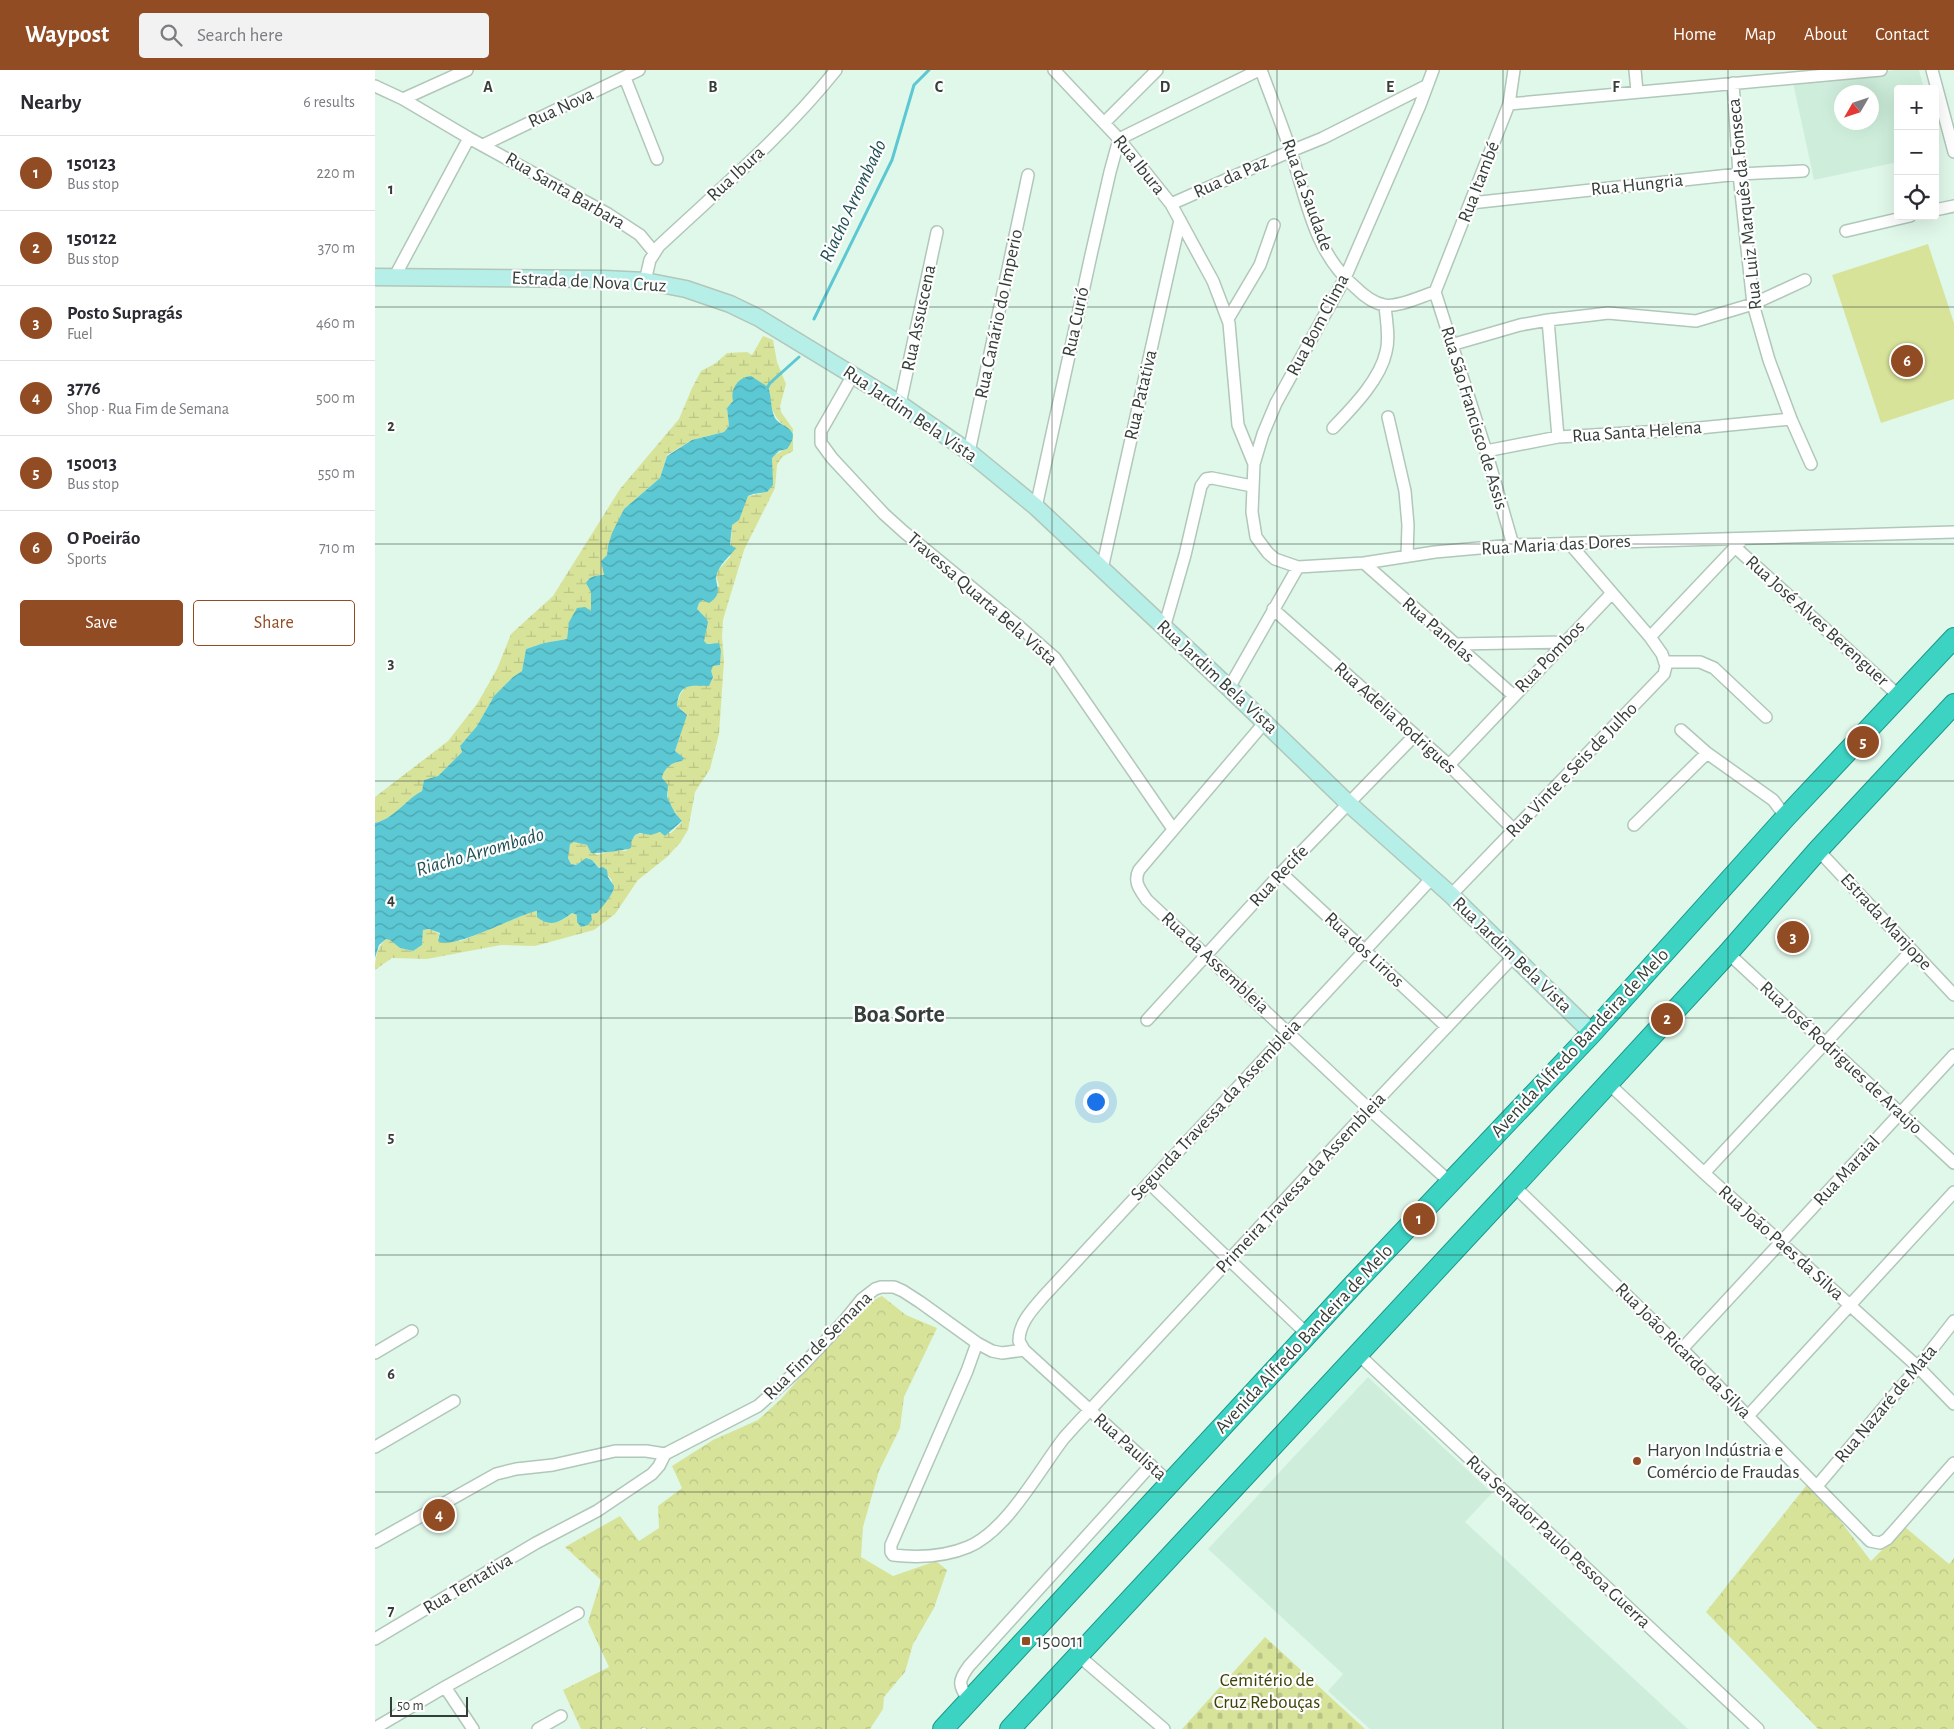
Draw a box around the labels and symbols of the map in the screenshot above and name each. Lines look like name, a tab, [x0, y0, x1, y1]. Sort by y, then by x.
text: A	[483, 79, 493, 95]
text: B	[708, 79, 718, 95]
text: C	[935, 79, 944, 95]
text: D	[1160, 79, 1171, 95]
text: E	[1386, 79, 1394, 95]
text: F	[1612, 79, 1620, 95]
street label: Rua Nova	[525, 85, 597, 131]
north arrow	[1834, 85, 1879, 130]
street label: Rua Luiz Marquês da Fonseca	[1724, 97, 1766, 311]
street label: Rua Ibura	[1109, 131, 1169, 199]
street label: Rua da Saudade	[1278, 136, 1336, 254]
water label: Riacho Arrombado	[816, 137, 890, 265]
street label: Rua Itambé	[1455, 139, 1503, 225]
street label: Rua Ibura	[704, 143, 769, 205]
street label: Rua Santa Barbara	[502, 149, 628, 233]
street label: Rua da Paz	[1191, 152, 1271, 202]
street label: Rua Hungria	[1590, 171, 1684, 199]
text: 1	[388, 181, 394, 197]
street label: Rua Canário do Imperio	[972, 228, 1026, 400]
street label: Rua Assuscena	[898, 263, 940, 373]
street label: Estrada de Nova Cruz	[511, 268, 667, 296]
street label: Rua Bom Clima	[1283, 271, 1353, 379]
street label: Rua Curió	[1059, 285, 1093, 359]
street label: Rua São Francisco de Assis	[1437, 324, 1511, 512]
pin: 6	[1891, 342, 1923, 380]
street label: Rua Patativa	[1121, 348, 1161, 442]
street label: Rua Jardim Bela Vista	[839, 362, 981, 466]
text: 2	[387, 418, 395, 434]
street label: Rua Santa Helena	[1571, 418, 1703, 446]
street label: Travessa Quarta Bela Vista	[903, 529, 1061, 669]
street label: Rua Maria das Dores	[1481, 532, 1631, 558]
street label: Rua José Alves Berenguer	[1742, 552, 1892, 690]
street label: Rua Panelas	[1398, 594, 1478, 666]
street label: Rua Jardim Bela Vista	[1153, 616, 1281, 738]
street label: Rua Pombos	[1511, 618, 1589, 696]
text: 3	[388, 655, 395, 671]
street label: Rua Adelia Rodrigues	[1330, 659, 1460, 777]
street label: Rua Vinte e Seis de Julho	[1503, 699, 1641, 841]
pin: 5	[1847, 723, 1879, 761]
water label: Riacho Arrombado	[414, 824, 546, 880]
street label: Rua Recife	[1246, 842, 1312, 910]
street label: Estrada Manjope	[1837, 870, 1935, 974]
text: 4	[387, 892, 395, 908]
street label: Rua Jardim Bela Vista	[1449, 894, 1575, 1017]
street label: Rua da Assembleia	[1158, 909, 1273, 1018]
street label: Rua dos Lirios	[1321, 909, 1407, 991]
pin: 3	[1777, 918, 1809, 956]
street label: Avenida Alfredo Bandeira de Melo	[1488, 945, 1672, 1141]
street label: Rua José Rodrigues de Araujo	[1756, 978, 1926, 1138]
pin: 2	[1651, 1000, 1683, 1038]
district label: Boa Sorte	[853, 1003, 945, 1027]
street label: Segunda Travessa da Assembleia	[1127, 1016, 1305, 1204]
your location	[1083, 1089, 1109, 1115]
street label: Primeira Travessa da Assembleia	[1212, 1089, 1390, 1277]
text: 5	[388, 1129, 395, 1145]
street label: Rua Maraial	[1810, 1132, 1884, 1210]
street label: Rua João Paes da Silva	[1715, 1182, 1847, 1304]
pin: 1	[1403, 1200, 1435, 1238]
street label: Avenida Alfredo Bandeira de Melo	[1212, 1241, 1396, 1437]
street label: Rua João Ricardo da Silva	[1611, 1279, 1755, 1423]
street label: Rua Fim de Semana	[760, 1288, 876, 1404]
street label: Rua Nazaré de Mata	[1831, 1341, 1941, 1467]
text: 6	[387, 1366, 395, 1382]
street label: Rua Paulista	[1090, 1410, 1170, 1485]
place label: Haryon Indústria e Comércio de Fraudas	[1647, 1441, 1799, 1482]
street label: Rua Senador Paulo Pessoa Guerra	[1462, 1452, 1654, 1632]
marker: Haryon Indústria e Comércio de Fraudas	[1631, 1455, 1643, 1467]
pin: 4	[423, 1496, 455, 1534]
street label: Rua Tentativa	[420, 1550, 516, 1618]
text: 7	[388, 1603, 395, 1619]
place label: 150011	[1036, 1632, 1084, 1651]
marker: 150011	[1020, 1635, 1032, 1647]
park label: Cemitério de Cruz Rebouças	[1214, 1671, 1320, 1712]
scale bar	[390, 1694, 467, 1717]

